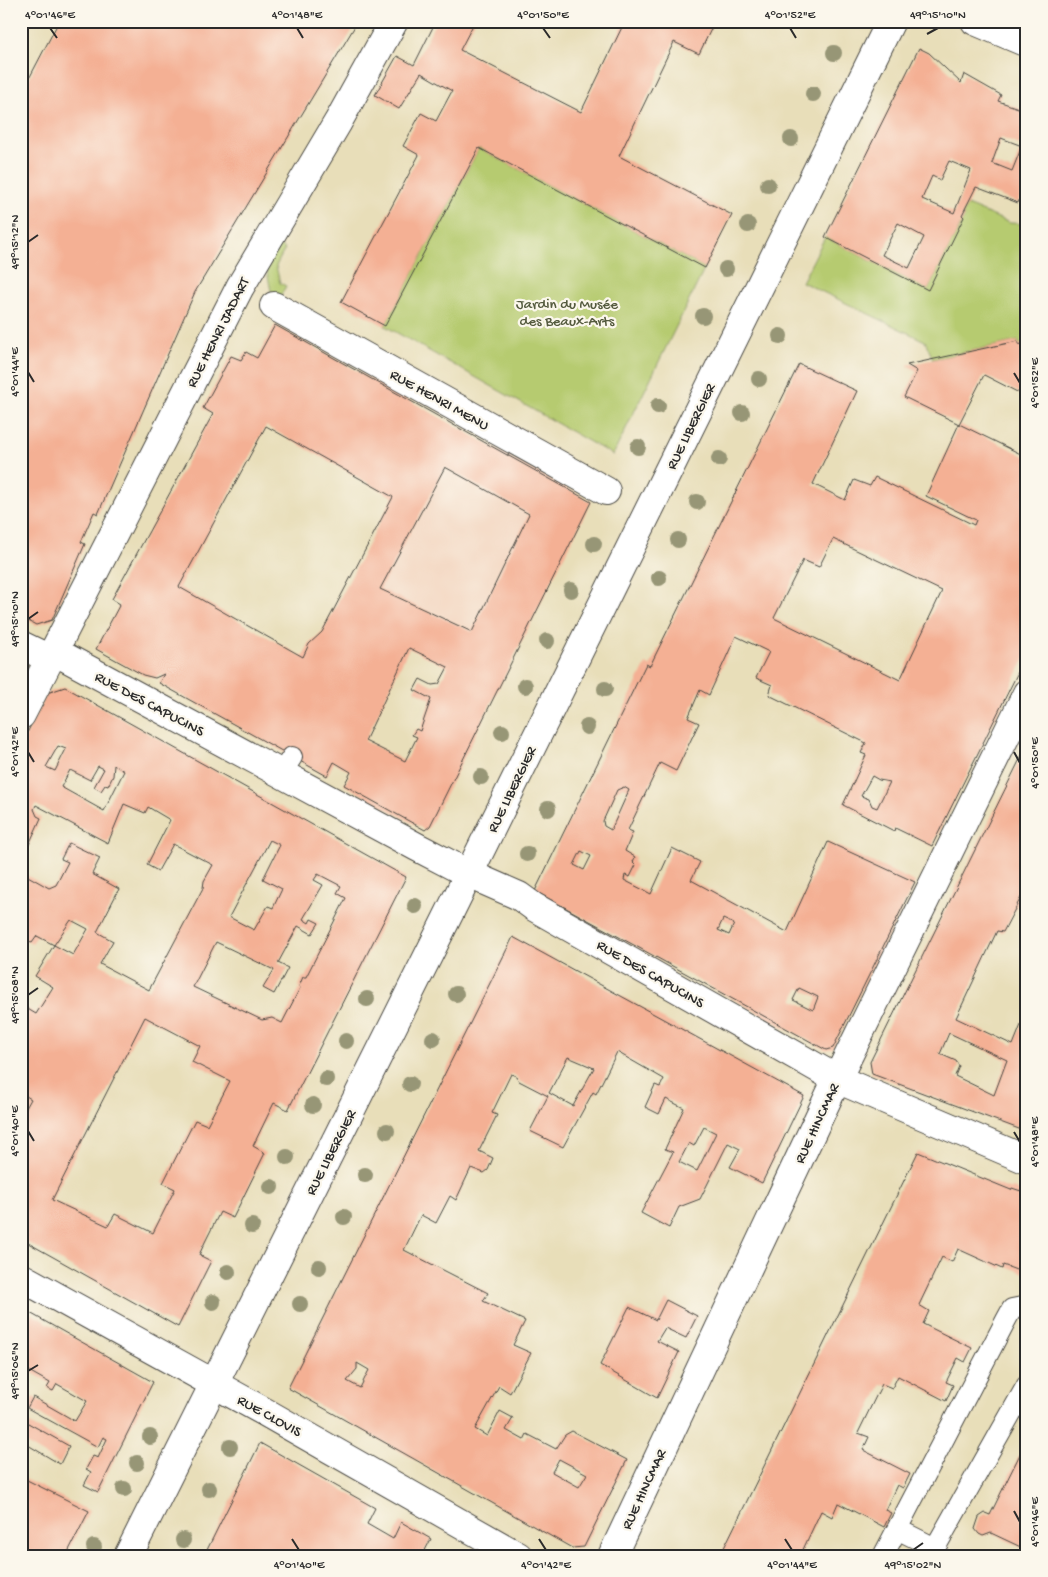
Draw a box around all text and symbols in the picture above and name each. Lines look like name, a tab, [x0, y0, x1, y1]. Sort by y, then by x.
text: 4°01'46"E	[25, 9, 76, 23]
text: 4°01'48"E	[272, 9, 323, 23]
text: 4°01'50"E	[517, 9, 569, 23]
text: 4°01'52"E	[765, 9, 816, 23]
text: 49°15'10"N	[910, 9, 966, 23]
text: 49°15'12"N	[9, 214, 23, 269]
street label: RUE HENRI JADART	[183, 274, 255, 391]
park label: Jardin du Musée des Beaux-Arts	[516, 296, 618, 331]
text: 4°01'44"E	[9, 347, 23, 397]
text: 4°01'52"E	[1029, 357, 1043, 408]
street label: RUE HENRI MENU	[386, 366, 492, 436]
street label: RUE LIBERGIER	[663, 380, 721, 473]
text: 49°15'10"N	[9, 591, 23, 647]
street label: RUE DES CAPUCINS	[91, 668, 207, 741]
text: 4°01'42"E	[9, 727, 23, 777]
text: 4°01'50"E	[1029, 737, 1043, 789]
street label: RUE LIBERGIER	[484, 743, 542, 836]
street label: RUE DES CAPUCINS	[593, 937, 707, 1013]
text: 49°15'08"N	[9, 966, 23, 1024]
street label: RUE HINCMAR	[791, 1080, 845, 1167]
text: 4°01'40"E	[9, 1105, 23, 1156]
street label: RUE LIBERGIER	[303, 1106, 362, 1199]
text: 4°01'48"E	[1029, 1116, 1043, 1167]
text: 49°15'06"N	[9, 1342, 23, 1400]
street label: RUE CLOVIS	[234, 1392, 304, 1442]
street label: RUE HINCMAR	[618, 1446, 672, 1533]
text: 4°01'46"E	[1029, 1496, 1043, 1547]
text: 4°01'40"E	[274, 1559, 325, 1573]
text: 4°01'42"E	[521, 1559, 571, 1573]
text: 4°01'44"E	[767, 1559, 817, 1573]
text: 49°15'02"N	[885, 1559, 942, 1573]

